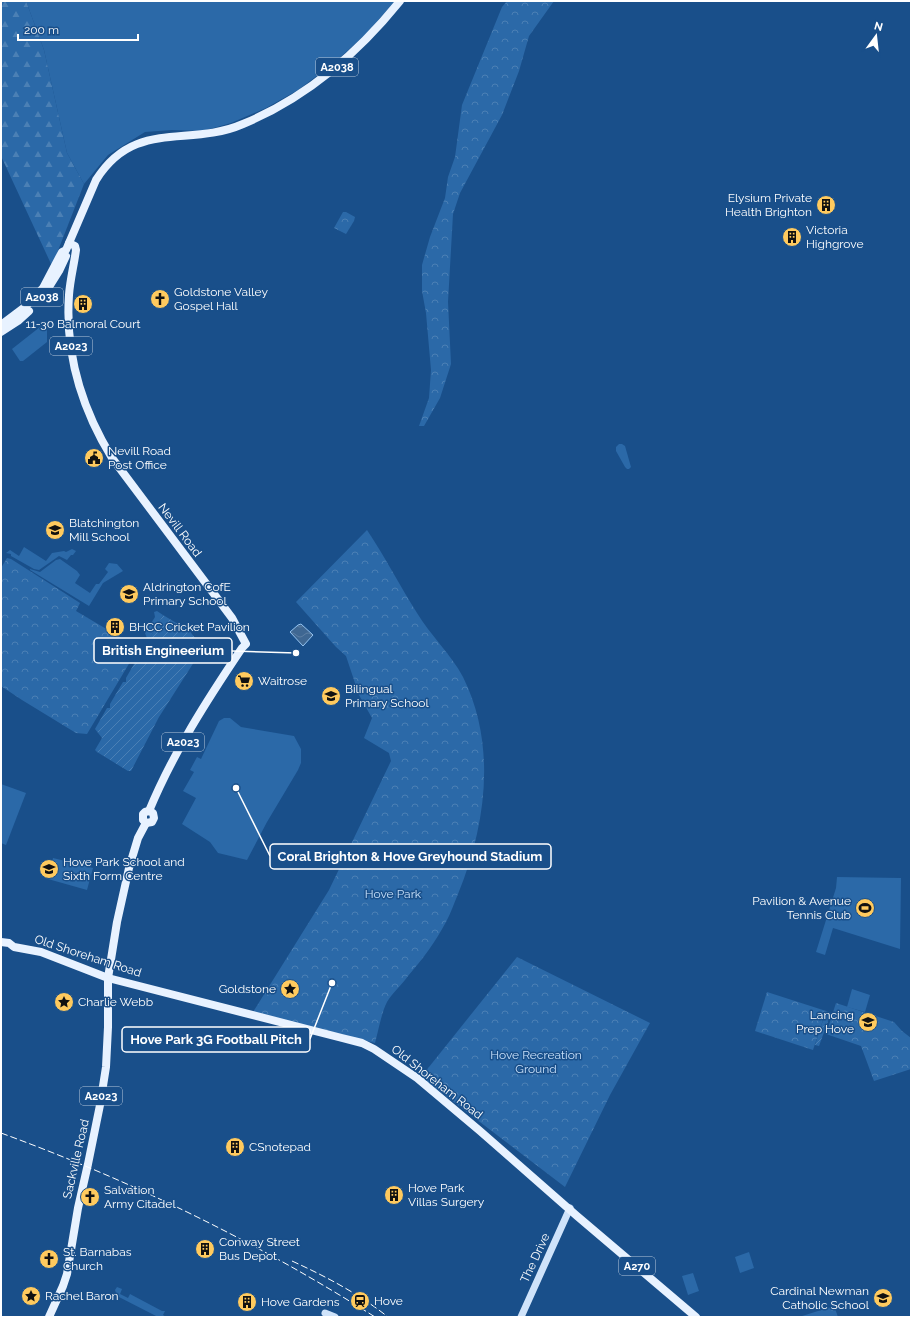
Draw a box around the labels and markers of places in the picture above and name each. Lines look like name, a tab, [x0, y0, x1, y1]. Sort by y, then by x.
place label: Elysium Private Health Brighton	[725, 191, 812, 219]
building icon: Elysium Private Health Brighton	[815, 194, 837, 216]
place label: Victoria Highgrove	[806, 223, 863, 251]
building icon: Victoria Highgrove	[781, 226, 803, 248]
place label: Goldstone Valley Gospel Hall	[174, 285, 268, 313]
church icon: Goldstone Valley Gospel Hall	[149, 288, 171, 310]
building icon: 11-30 Balmoral Court	[72, 293, 94, 315]
place label: 11-30 Balmoral Court	[26, 317, 140, 331]
place label: Nevill Road Post Office	[108, 444, 171, 472]
public building icon: Nevill Road Post Office	[83, 447, 105, 469]
place label: Blatchington Mill School	[69, 516, 139, 544]
school or university icon: Blatchington Mill School	[44, 519, 66, 541]
place label: Aldrington CofE Primary School	[143, 580, 231, 608]
school or university icon: Aldrington CofE Primary School	[118, 583, 140, 605]
building icon: BHCC Cricket Pavilion	[104, 616, 126, 638]
place label: BHCC Cricket Pavilion	[129, 620, 250, 634]
callout: British Engineerium	[94, 638, 232, 663]
supermarket icon: Waitrose	[233, 670, 255, 692]
place label: Waitrose	[258, 674, 307, 688]
place label: Bilingual Primary School	[345, 682, 429, 710]
school or university icon: Bilingual Primary School	[320, 685, 342, 707]
callout: Coral Brighton & Hove Greyhound Stadium	[270, 844, 551, 869]
place label: Hove Park School and Sixth Form Centre	[63, 855, 185, 883]
school or university icon: Hove Park School and Sixth Form Centre	[38, 858, 60, 880]
place label: Pavilion & Avenue Tennis Club	[752, 894, 851, 922]
sports icon: Pavilion & Avenue Tennis Club	[854, 897, 876, 919]
place icon: Goldstone	[279, 978, 301, 1000]
place label: Goldstone	[219, 982, 276, 996]
place icon: Charlie Webb	[53, 991, 75, 1013]
place label: Charlie Webb	[78, 995, 153, 1009]
place label: Lancing Prep Hove	[796, 1008, 854, 1036]
school or university icon: Lancing Prep Hove	[857, 1011, 879, 1033]
callout: Hove Park 3G Football Pitch	[122, 1027, 310, 1052]
building icon: CSnotepad	[224, 1136, 246, 1158]
place label: CSnotepad	[249, 1140, 311, 1154]
place label: Hove Park Villas Surgery	[408, 1181, 485, 1209]
place label: Salvation Army Citadel	[104, 1183, 176, 1211]
building icon: Hove Park Villas Surgery	[383, 1184, 405, 1206]
church icon: Salvation Army Citadel	[79, 1186, 101, 1208]
place label: Conway Street Bus Depot	[219, 1235, 300, 1263]
building icon: Conway Street Bus Depot	[194, 1238, 216, 1260]
place label: St. Barnabas Church	[63, 1245, 132, 1273]
church icon: St. Barnabas Church	[38, 1248, 60, 1270]
place label: Cardinal Newman Catholic School	[770, 1284, 870, 1312]
place icon: Rachel Baron	[20, 1285, 42, 1307]
school or university icon: Cardinal Newman Catholic School	[872, 1287, 894, 1309]
place label: Rachel Baron	[45, 1289, 119, 1303]
station icon: Hove	[349, 1290, 371, 1312]
building icon: Hove Gardens	[236, 1291, 258, 1313]
place label: Hove	[374, 1294, 403, 1308]
place label: Hove Gardens	[261, 1295, 340, 1309]

